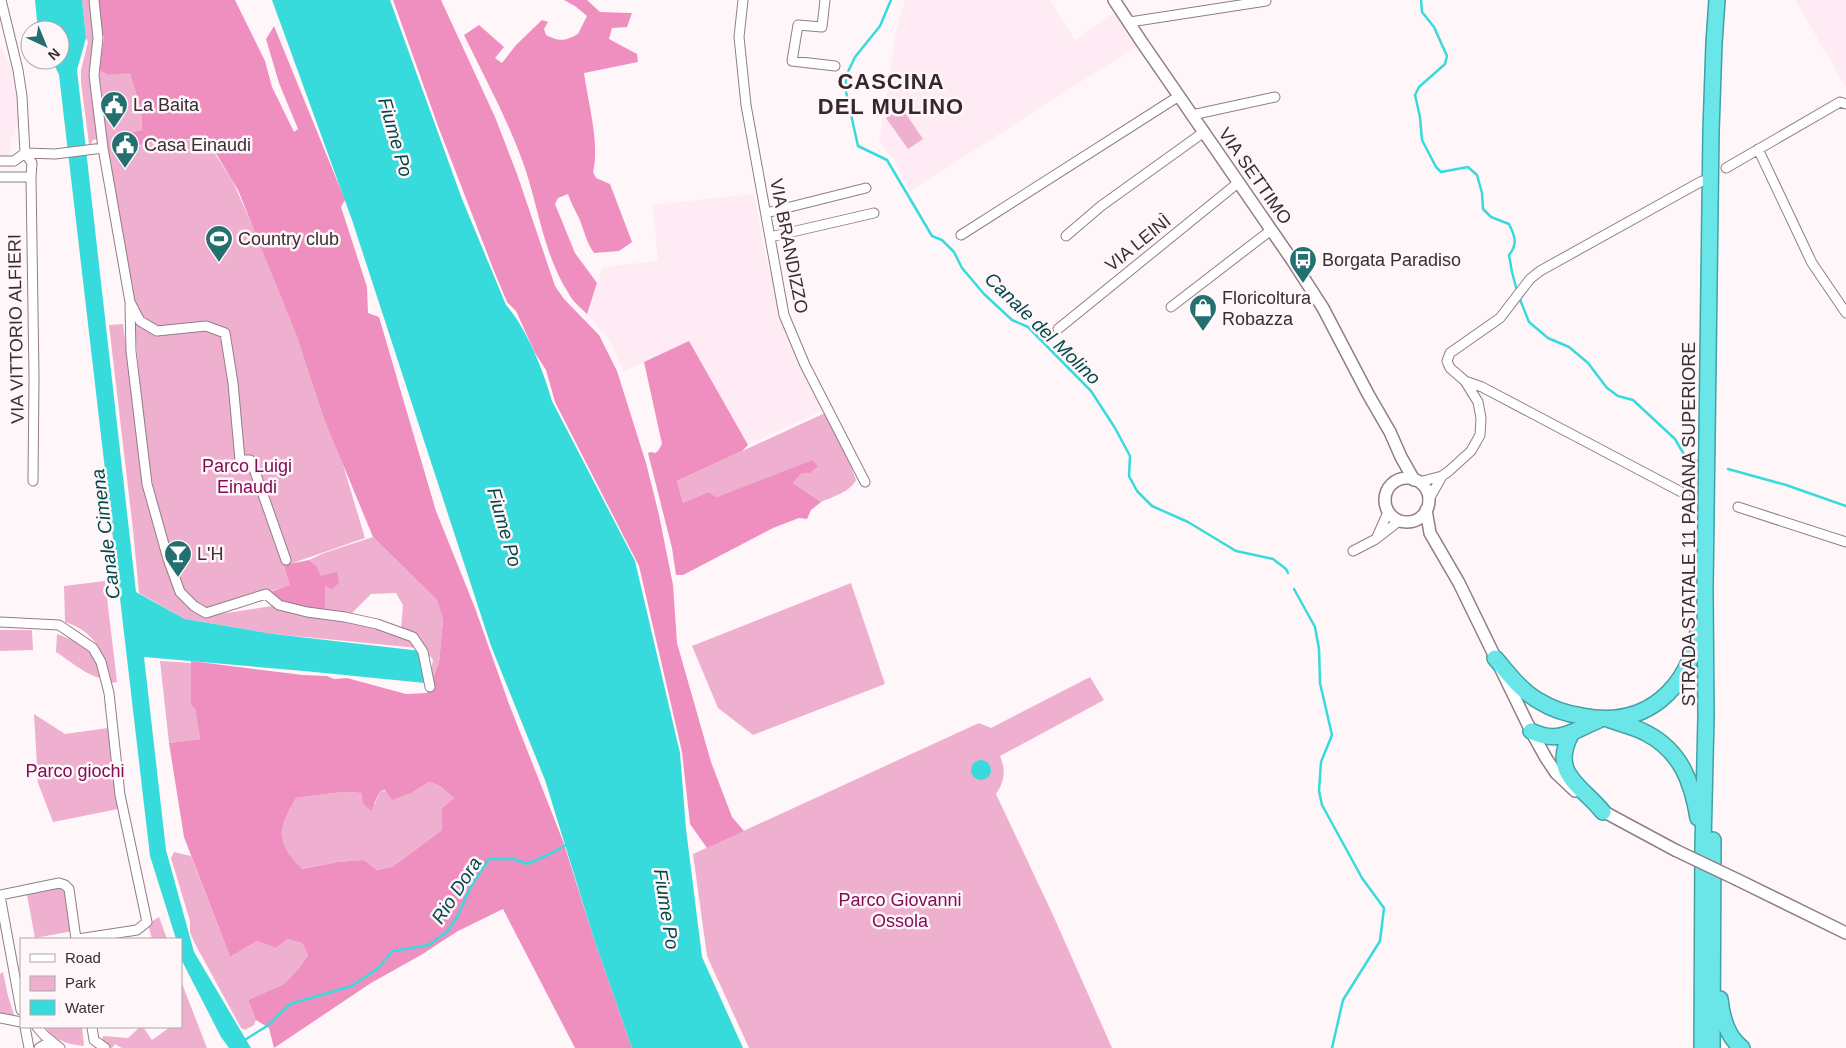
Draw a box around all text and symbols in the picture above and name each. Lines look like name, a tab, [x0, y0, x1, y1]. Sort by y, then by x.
north arrow	[20, 20, 70, 70]
text: N	[45, 45, 63, 64]
district label: CASCINA DEL MULINO	[818, 69, 964, 119]
public building icon: La Baita	[99, 90, 129, 129]
place label: La Baita	[133, 95, 200, 115]
water label: Fiume Po	[374, 95, 417, 179]
street label: VIA SETTIMO	[1214, 124, 1296, 228]
public building icon: Casa Einaudi	[110, 130, 140, 169]
place label: Casa Einaudi	[144, 135, 251, 155]
street label: VIA BRANDIZZO	[766, 177, 812, 315]
street label: VIA LEINÌ	[1101, 211, 1175, 275]
sports icon: Country club	[204, 224, 234, 263]
place label: Country club	[238, 229, 339, 249]
street label: VIA VITTORIO ALFIERI	[4, 234, 28, 424]
bus stop icon: Borgata Paradiso	[1288, 245, 1318, 284]
place label: Borgata Paradiso	[1322, 250, 1461, 270]
water label: Canale del Molino	[981, 268, 1105, 389]
place label: Floricoltura Robazza	[1222, 288, 1312, 329]
shop icon: Floricoltura Robazza	[1188, 293, 1218, 332]
street label: STRADA STATALE 11 PADANA SUPERIORE	[1679, 342, 1699, 706]
park label: Parco Luigi Einaudi	[202, 456, 292, 497]
water label: Canale Cimena	[87, 468, 124, 600]
water label: Fiume Po	[483, 485, 526, 569]
bar icon: L'H	[163, 539, 193, 578]
place label: L'H	[197, 544, 223, 564]
park label: Parco giochi	[25, 761, 125, 781]
water label: Rio Dora	[427, 853, 486, 927]
water label: Fiume Po	[650, 867, 683, 951]
park label: Parco Giovanni Ossola	[838, 890, 962, 931]
legend	[20, 938, 182, 1028]
text: Road	[65, 949, 101, 966]
text: Park	[65, 974, 96, 991]
text: Water	[65, 999, 104, 1016]

